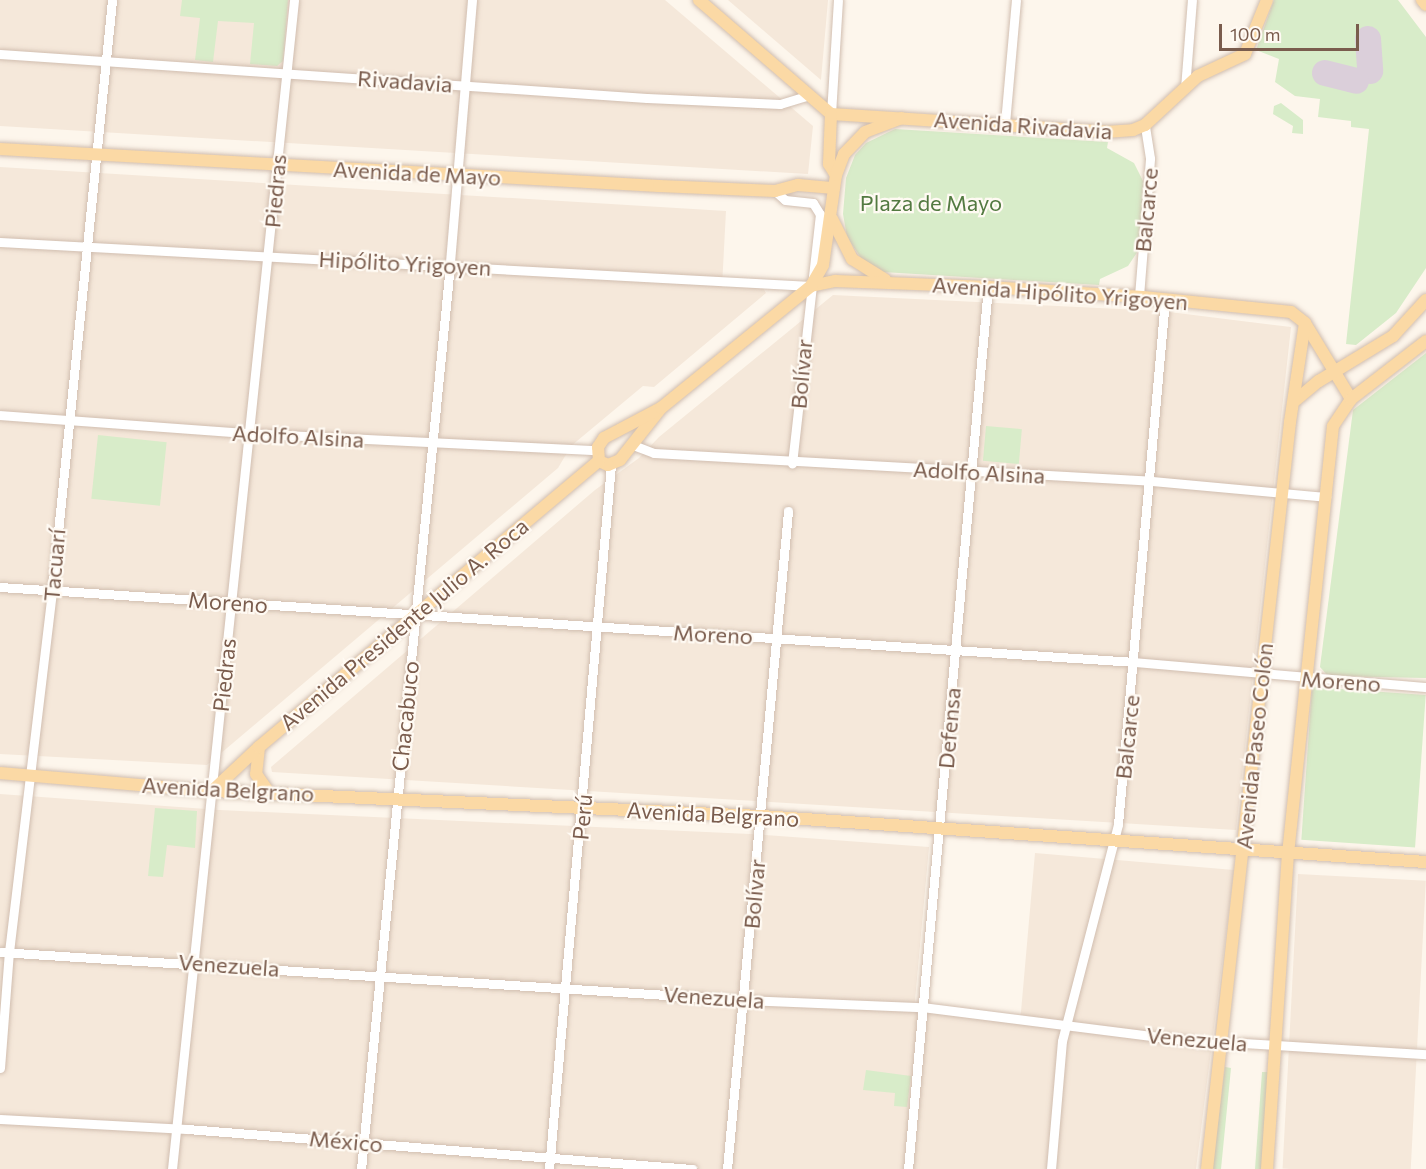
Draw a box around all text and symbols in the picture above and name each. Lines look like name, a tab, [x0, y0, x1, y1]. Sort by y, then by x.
scale bar	[1222, 12, 1362, 50]
text: 100 m	[1230, 23, 1280, 45]
street label: Rivadavia	[357, 65, 453, 97]
street label: Avenida Rivadavia	[933, 106, 1113, 144]
street label: Piedras	[259, 153, 291, 229]
street label: Avenida de Mayo	[332, 155, 502, 191]
street label: Balcarce	[1129, 167, 1163, 253]
park label: Plaza de Mayo	[860, 190, 1002, 216]
street label: Hipólito Yrigoyen	[318, 245, 492, 281]
street label: Avenida Hipólito Yrigoyen	[931, 271, 1189, 315]
street label: Bolívar	[785, 338, 817, 410]
street label: Adolfo Alsina	[231, 419, 365, 453]
street label: Adolfo Alsina	[912, 455, 1046, 489]
street label: Avenida Presidente Julio A. Roca	[274, 512, 534, 736]
street label: Tacuarí	[38, 528, 70, 602]
street label: Moreno	[187, 586, 269, 618]
street label: Moreno	[672, 619, 754, 649]
street label: Piedras	[207, 637, 241, 713]
street label: Avenida Paseo Colón	[1230, 642, 1278, 850]
street label: Chacabuco	[386, 659, 424, 773]
street label: Moreno	[1300, 665, 1382, 697]
street label: Defensa	[932, 686, 966, 770]
street label: Balcarce	[1109, 694, 1145, 780]
street label: Avenida Belgrano	[141, 771, 315, 807]
street label: Perú	[567, 793, 597, 841]
street label: Avenida Belgrano	[626, 796, 800, 832]
street label: Bolívar	[738, 858, 770, 930]
street label: Venezuela	[178, 948, 280, 982]
street label: Venezuela	[663, 980, 765, 1014]
street label: Venezuela	[1145, 1021, 1249, 1057]
street label: México	[308, 1125, 384, 1157]

